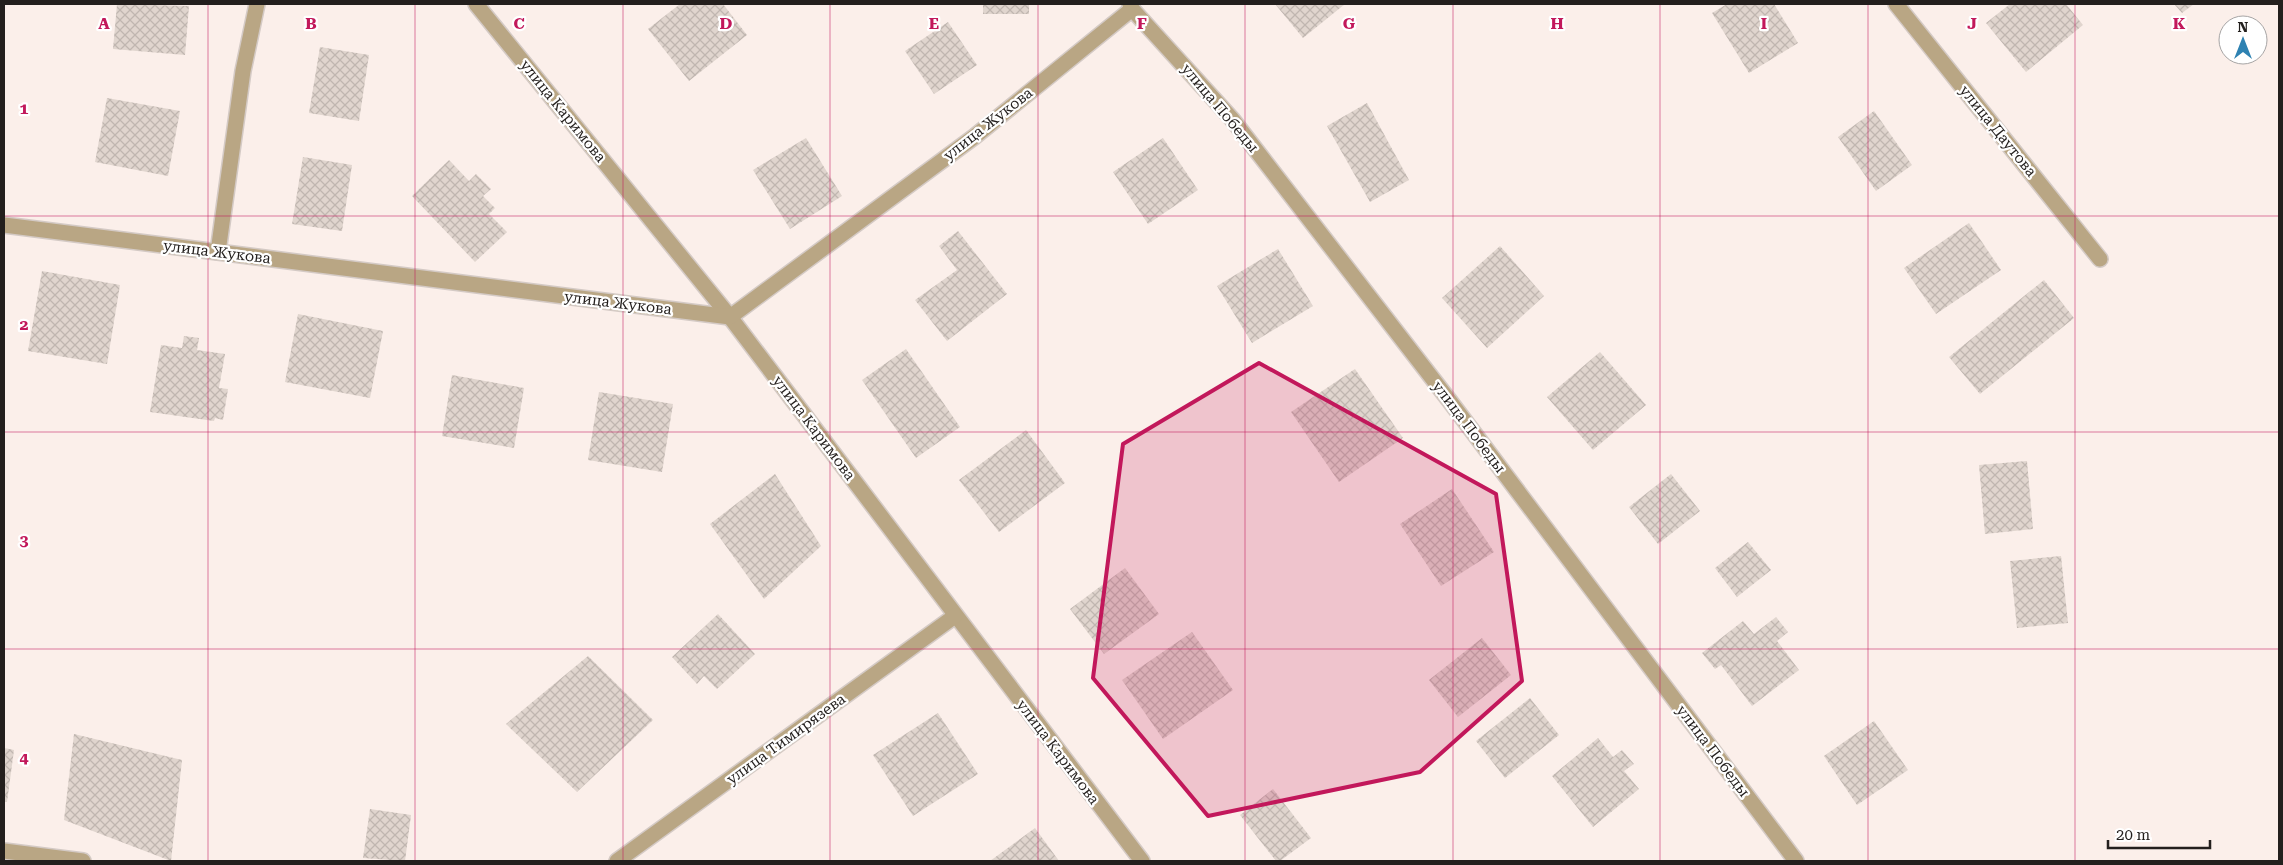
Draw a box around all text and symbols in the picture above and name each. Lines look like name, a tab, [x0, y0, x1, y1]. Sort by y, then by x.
text: A	[98, 14, 110, 33]
text: B	[305, 14, 317, 33]
text: C	[513, 14, 525, 33]
text: D	[720, 14, 733, 33]
text: E	[929, 14, 939, 33]
text: F	[1137, 14, 1147, 33]
text: G	[1343, 14, 1356, 33]
text: H	[1550, 14, 1564, 33]
text: I	[1761, 14, 1767, 33]
text: J	[1967, 14, 1977, 33]
text: K	[2173, 14, 2186, 33]
north arrow	[2218, 15, 2268, 65]
text: N	[2238, 19, 2249, 35]
street label: улица Каримова	[516, 56, 610, 166]
street label: улица Победы	[1178, 60, 1262, 156]
street label: улица Даутова	[1956, 82, 2040, 180]
street label: улица Жукова	[940, 84, 1036, 164]
text: 1	[20, 99, 29, 118]
street label: улица Жукова	[162, 236, 272, 268]
street label: улица Жукова	[563, 287, 673, 319]
text: 2	[20, 315, 29, 334]
street label: улица Каримова	[769, 372, 859, 484]
street label: улица Победы	[1429, 378, 1509, 476]
text: 3	[20, 531, 29, 550]
street label: улица Тимирязева	[723, 690, 849, 788]
street label: улица Каримова	[1013, 696, 1103, 808]
street label: улица Победы	[1673, 702, 1753, 800]
text: 4	[20, 748, 29, 767]
scale bar	[2108, 818, 2210, 850]
text: 20 m	[2116, 826, 2151, 844]

